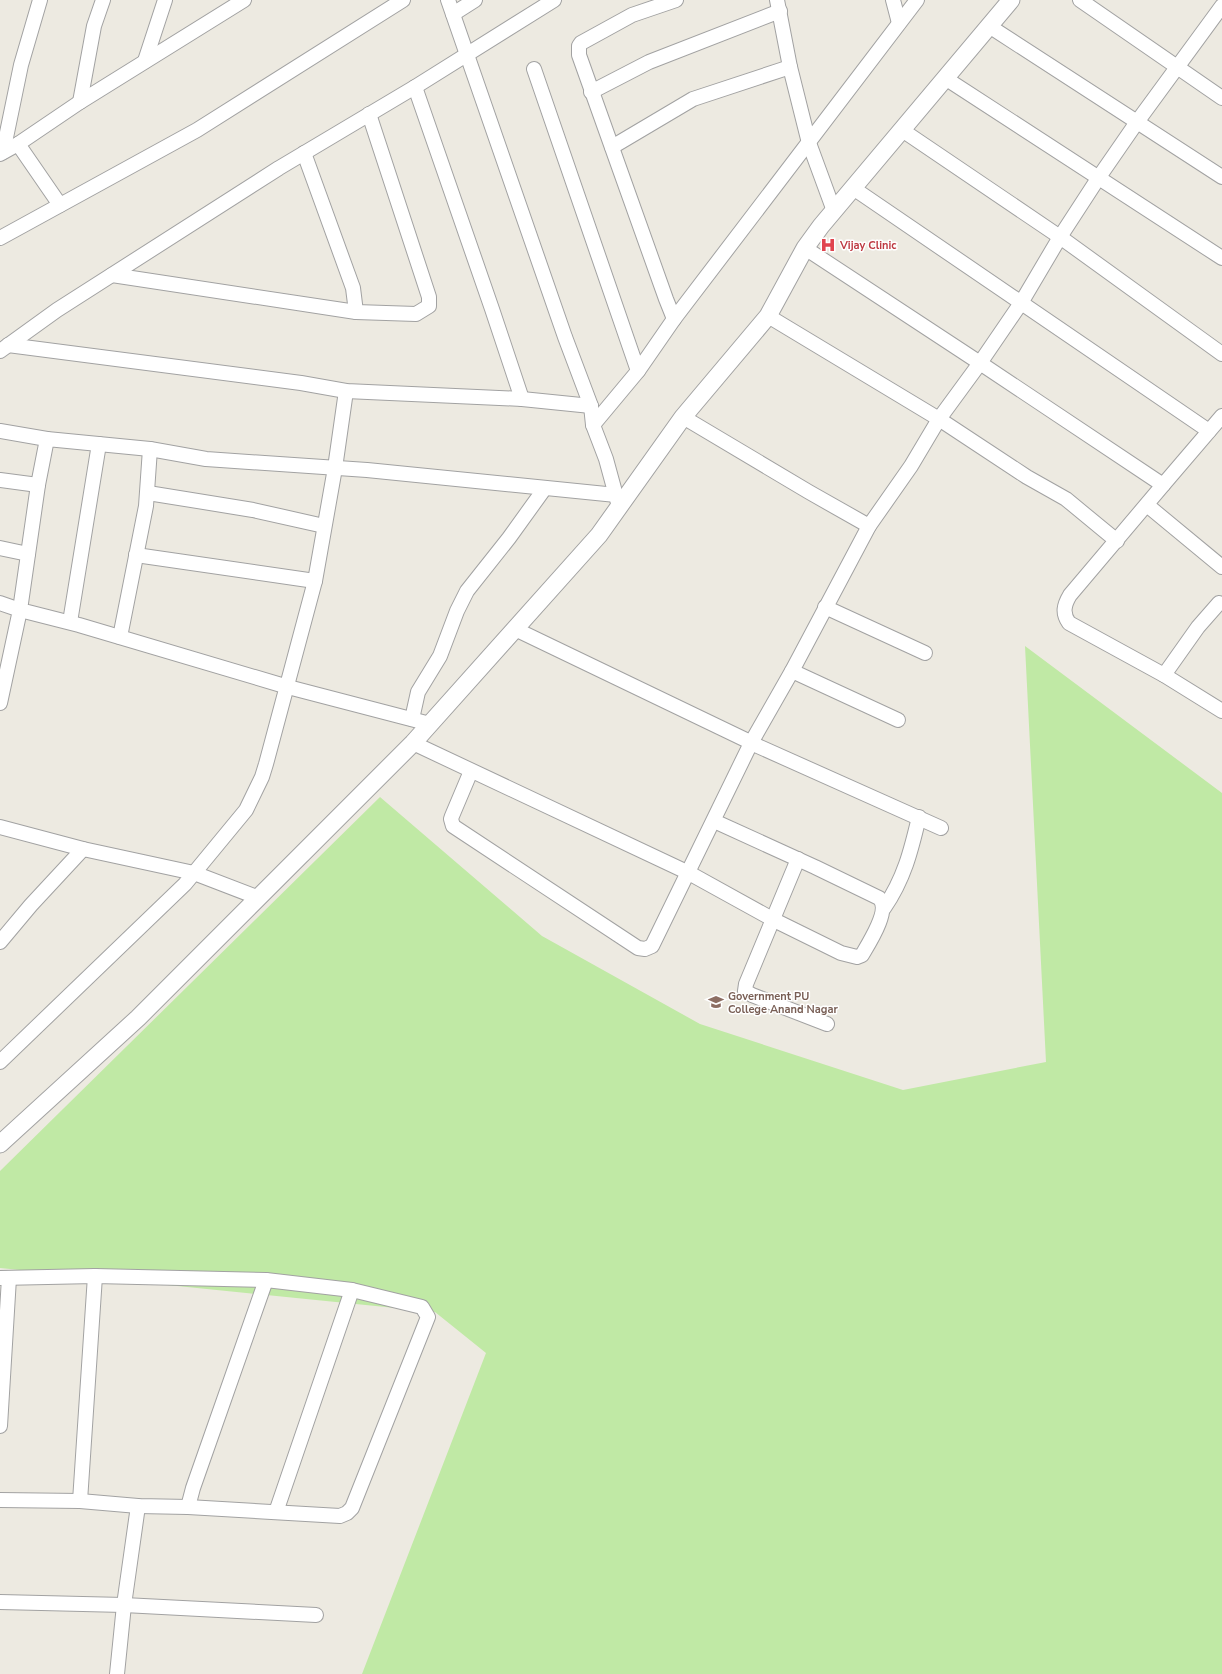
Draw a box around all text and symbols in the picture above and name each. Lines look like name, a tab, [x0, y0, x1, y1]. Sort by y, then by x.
hospital icon: Vijay Clinic	[819, 236, 837, 254]
place label: Vijay Clinic	[839, 238, 897, 253]
place label: Government PU College Anand Nagar	[728, 989, 838, 1017]
school or university icon: Government PU College Anand Nagar	[707, 993, 725, 1011]

